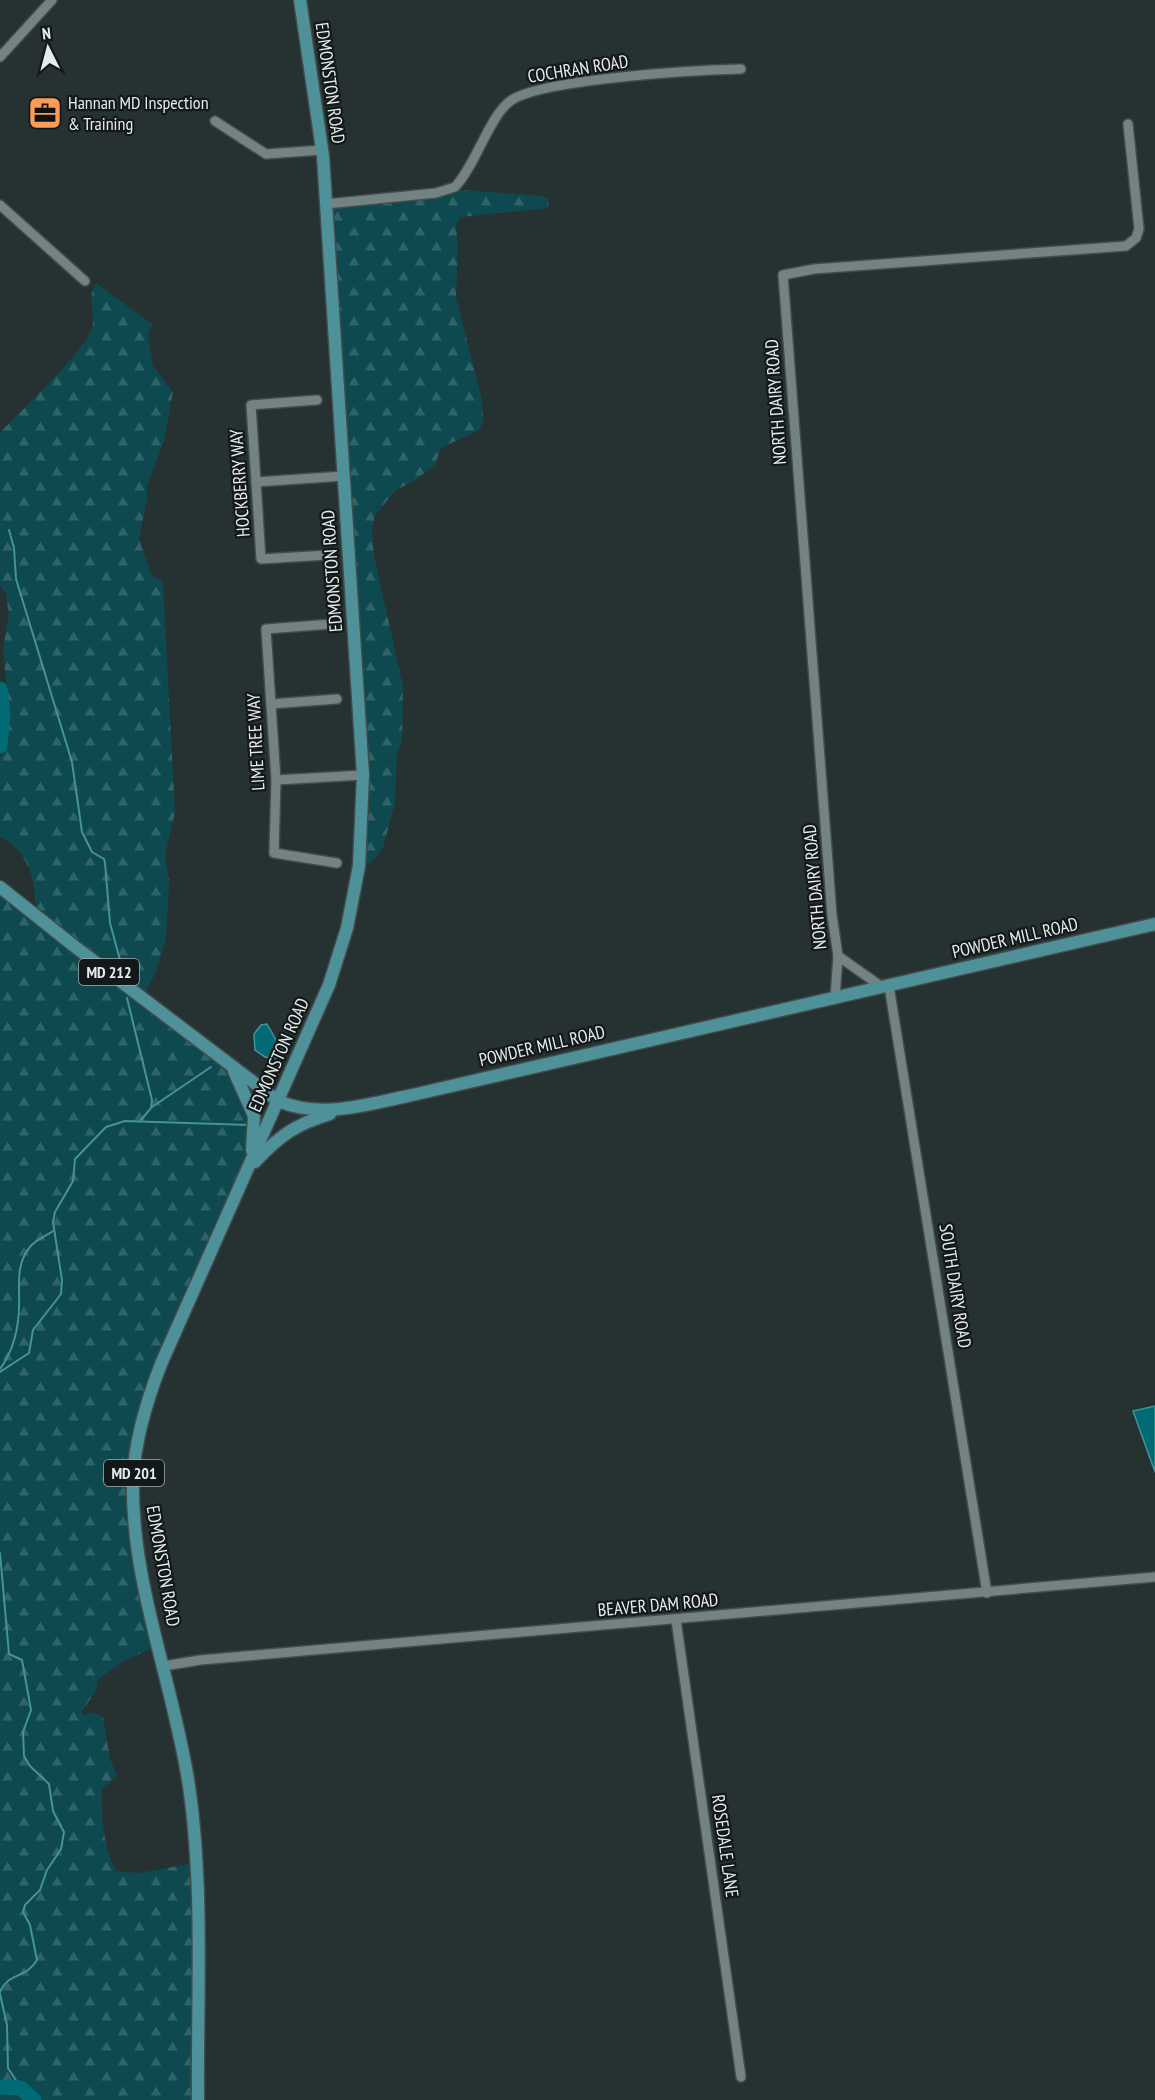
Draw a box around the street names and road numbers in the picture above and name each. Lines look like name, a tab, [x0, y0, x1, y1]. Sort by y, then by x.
street label: EDMONSTON ROAD	[311, 21, 350, 145]
street label: COCHRAN ROAD	[526, 49, 630, 88]
street label: NORTH DAIRY ROAD	[760, 339, 791, 466]
street label: HOCKBERRY WAY	[224, 428, 255, 538]
street label: EDMONSTON ROAD	[316, 509, 347, 633]
street label: LIME TREE WAY	[241, 692, 270, 791]
street label: NORTH DAIRY ROAD	[798, 823, 831, 951]
street label: POWDER MILL ROAD	[950, 912, 1080, 963]
road number: MD 212	[79, 959, 139, 985]
street label: EDMONSTON ROAD	[243, 994, 314, 1115]
street label: POWDER MILL ROAD	[477, 1020, 607, 1071]
street label: SOUTH DAIRY ROAD	[934, 1222, 977, 1350]
road number: MD 201	[104, 1460, 164, 1486]
street label: EDMONSTON ROAD	[142, 1504, 185, 1628]
street label: BEAVER DAM ROAD	[597, 1588, 719, 1621]
street label: ROSEDALE LANE	[707, 1793, 744, 1899]

